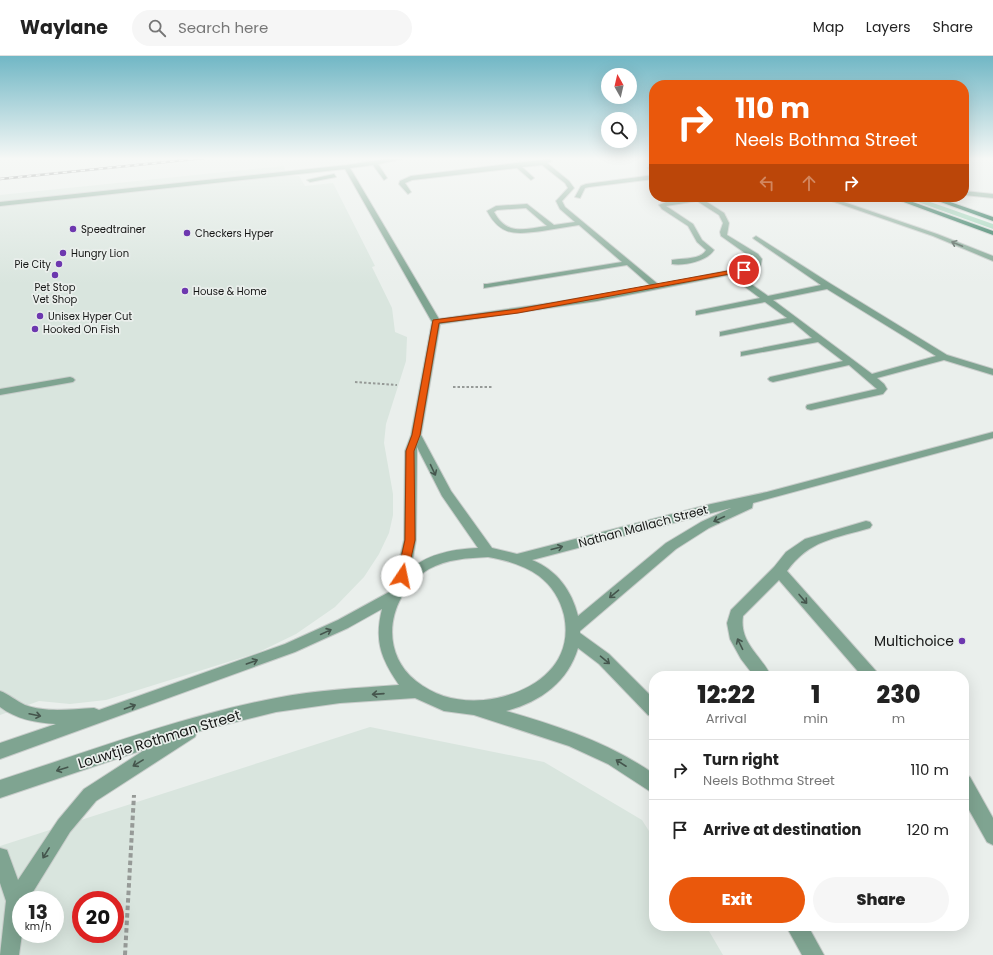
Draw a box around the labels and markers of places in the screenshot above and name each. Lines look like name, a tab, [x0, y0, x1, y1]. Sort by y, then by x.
place label: Speedtrainer	[81, 222, 146, 237]
marker: Speedtrainer	[68, 224, 78, 234]
place label: Checkers Hyper	[195, 226, 274, 241]
marker: Checkers Hyper	[182, 228, 192, 238]
place label: Hungry Lion	[71, 246, 129, 261]
marker: Hungry Lion	[58, 248, 68, 258]
pin	[727, 253, 761, 287]
place label: Pie City	[14, 257, 51, 272]
marker: Pie City	[54, 259, 64, 269]
marker: Pet Stop Vet Shop	[50, 270, 60, 280]
place label: Pet Stop Vet Shop	[33, 280, 78, 307]
place label: House & Home	[193, 284, 267, 299]
marker: House & Home	[180, 286, 190, 296]
place label: Unisex Hyper Cut	[48, 309, 133, 324]
marker: Unisex Hyper Cut	[35, 311, 45, 321]
place label: Hooked On Fish	[43, 322, 120, 337]
marker: Hooked On Fish	[30, 324, 40, 334]
place label: Multichoice	[874, 631, 954, 651]
marker: Multichoice	[957, 636, 967, 646]

